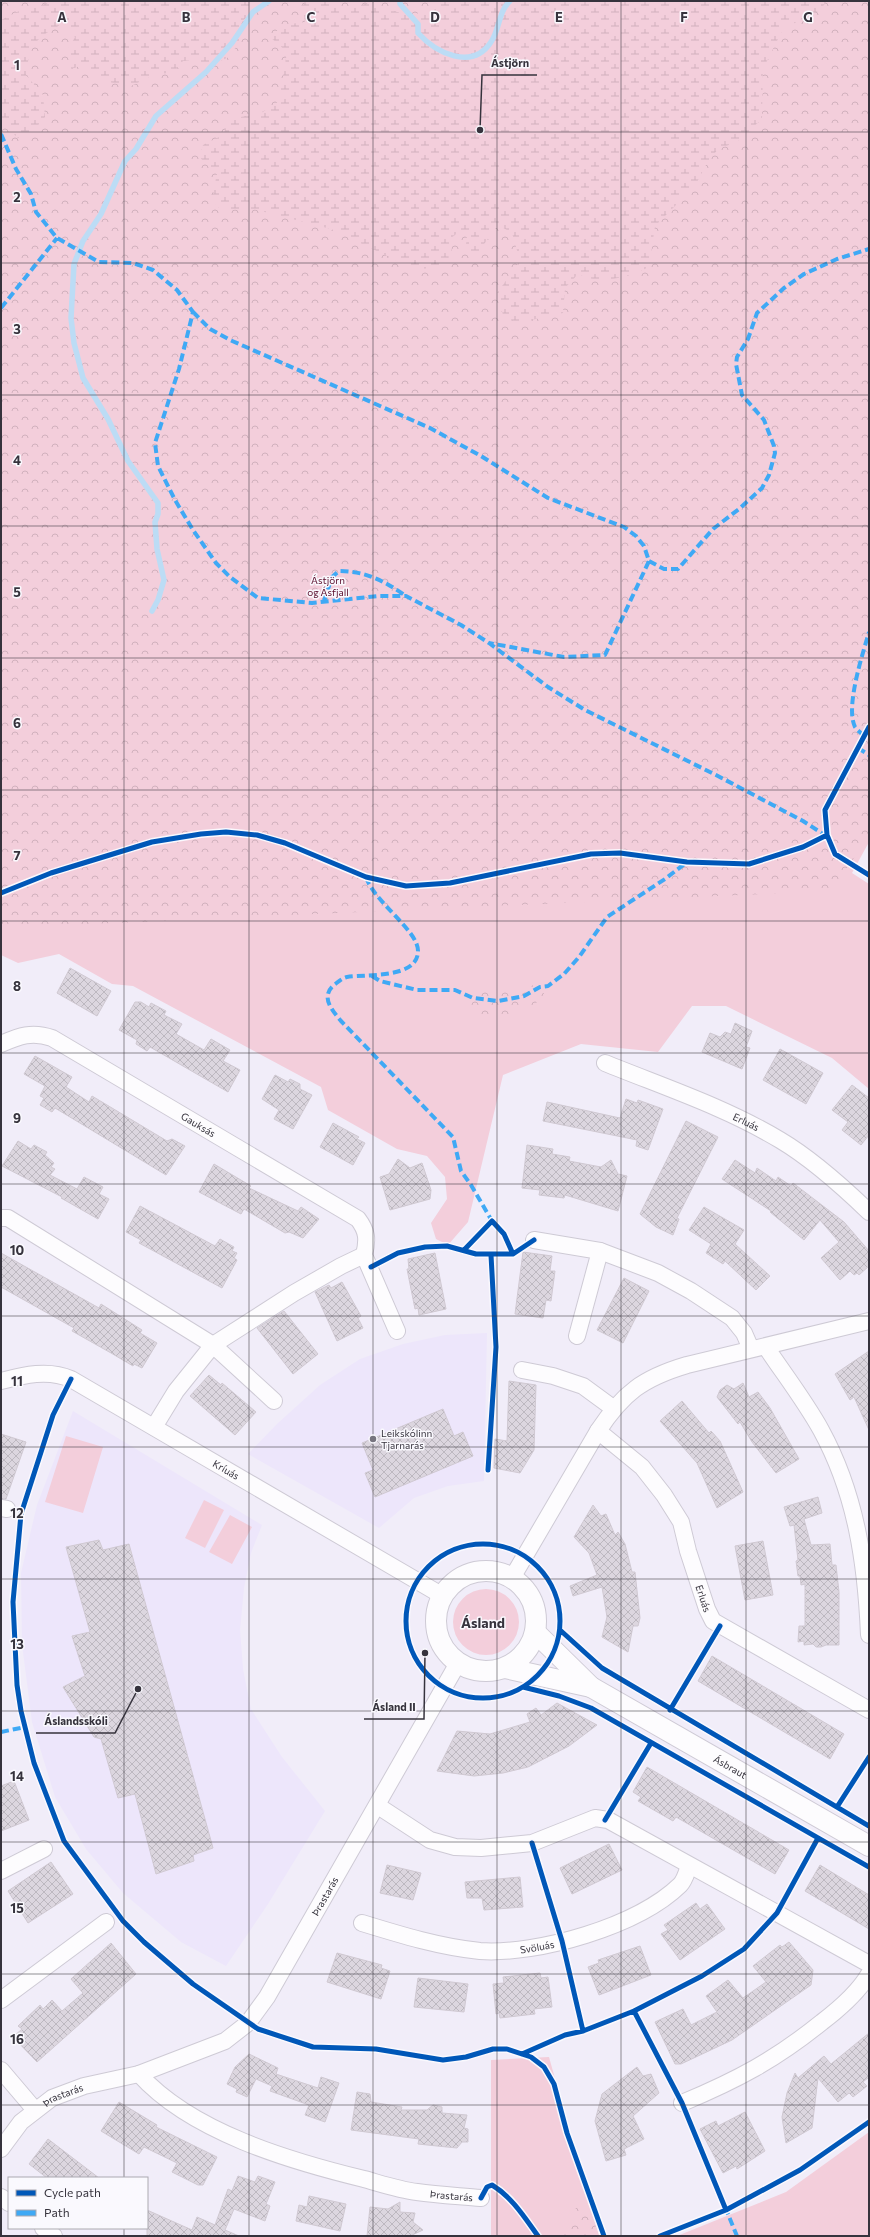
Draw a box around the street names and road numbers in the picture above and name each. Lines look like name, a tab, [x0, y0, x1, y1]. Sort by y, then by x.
street label: Gauksás	[179, 1110, 218, 1140]
street label: Erluás	[731, 1110, 762, 1133]
street label: Kríuás	[211, 1457, 242, 1482]
street label: Erluás	[693, 1583, 714, 1614]
street label: Ásbraut	[712, 1752, 749, 1781]
street label: Þrastarás	[309, 1874, 341, 1918]
street label: Svöluás	[519, 1938, 556, 1955]
street label: Þrastarás	[40, 2081, 85, 2109]
street label: Þrastarás	[429, 2188, 474, 2203]

